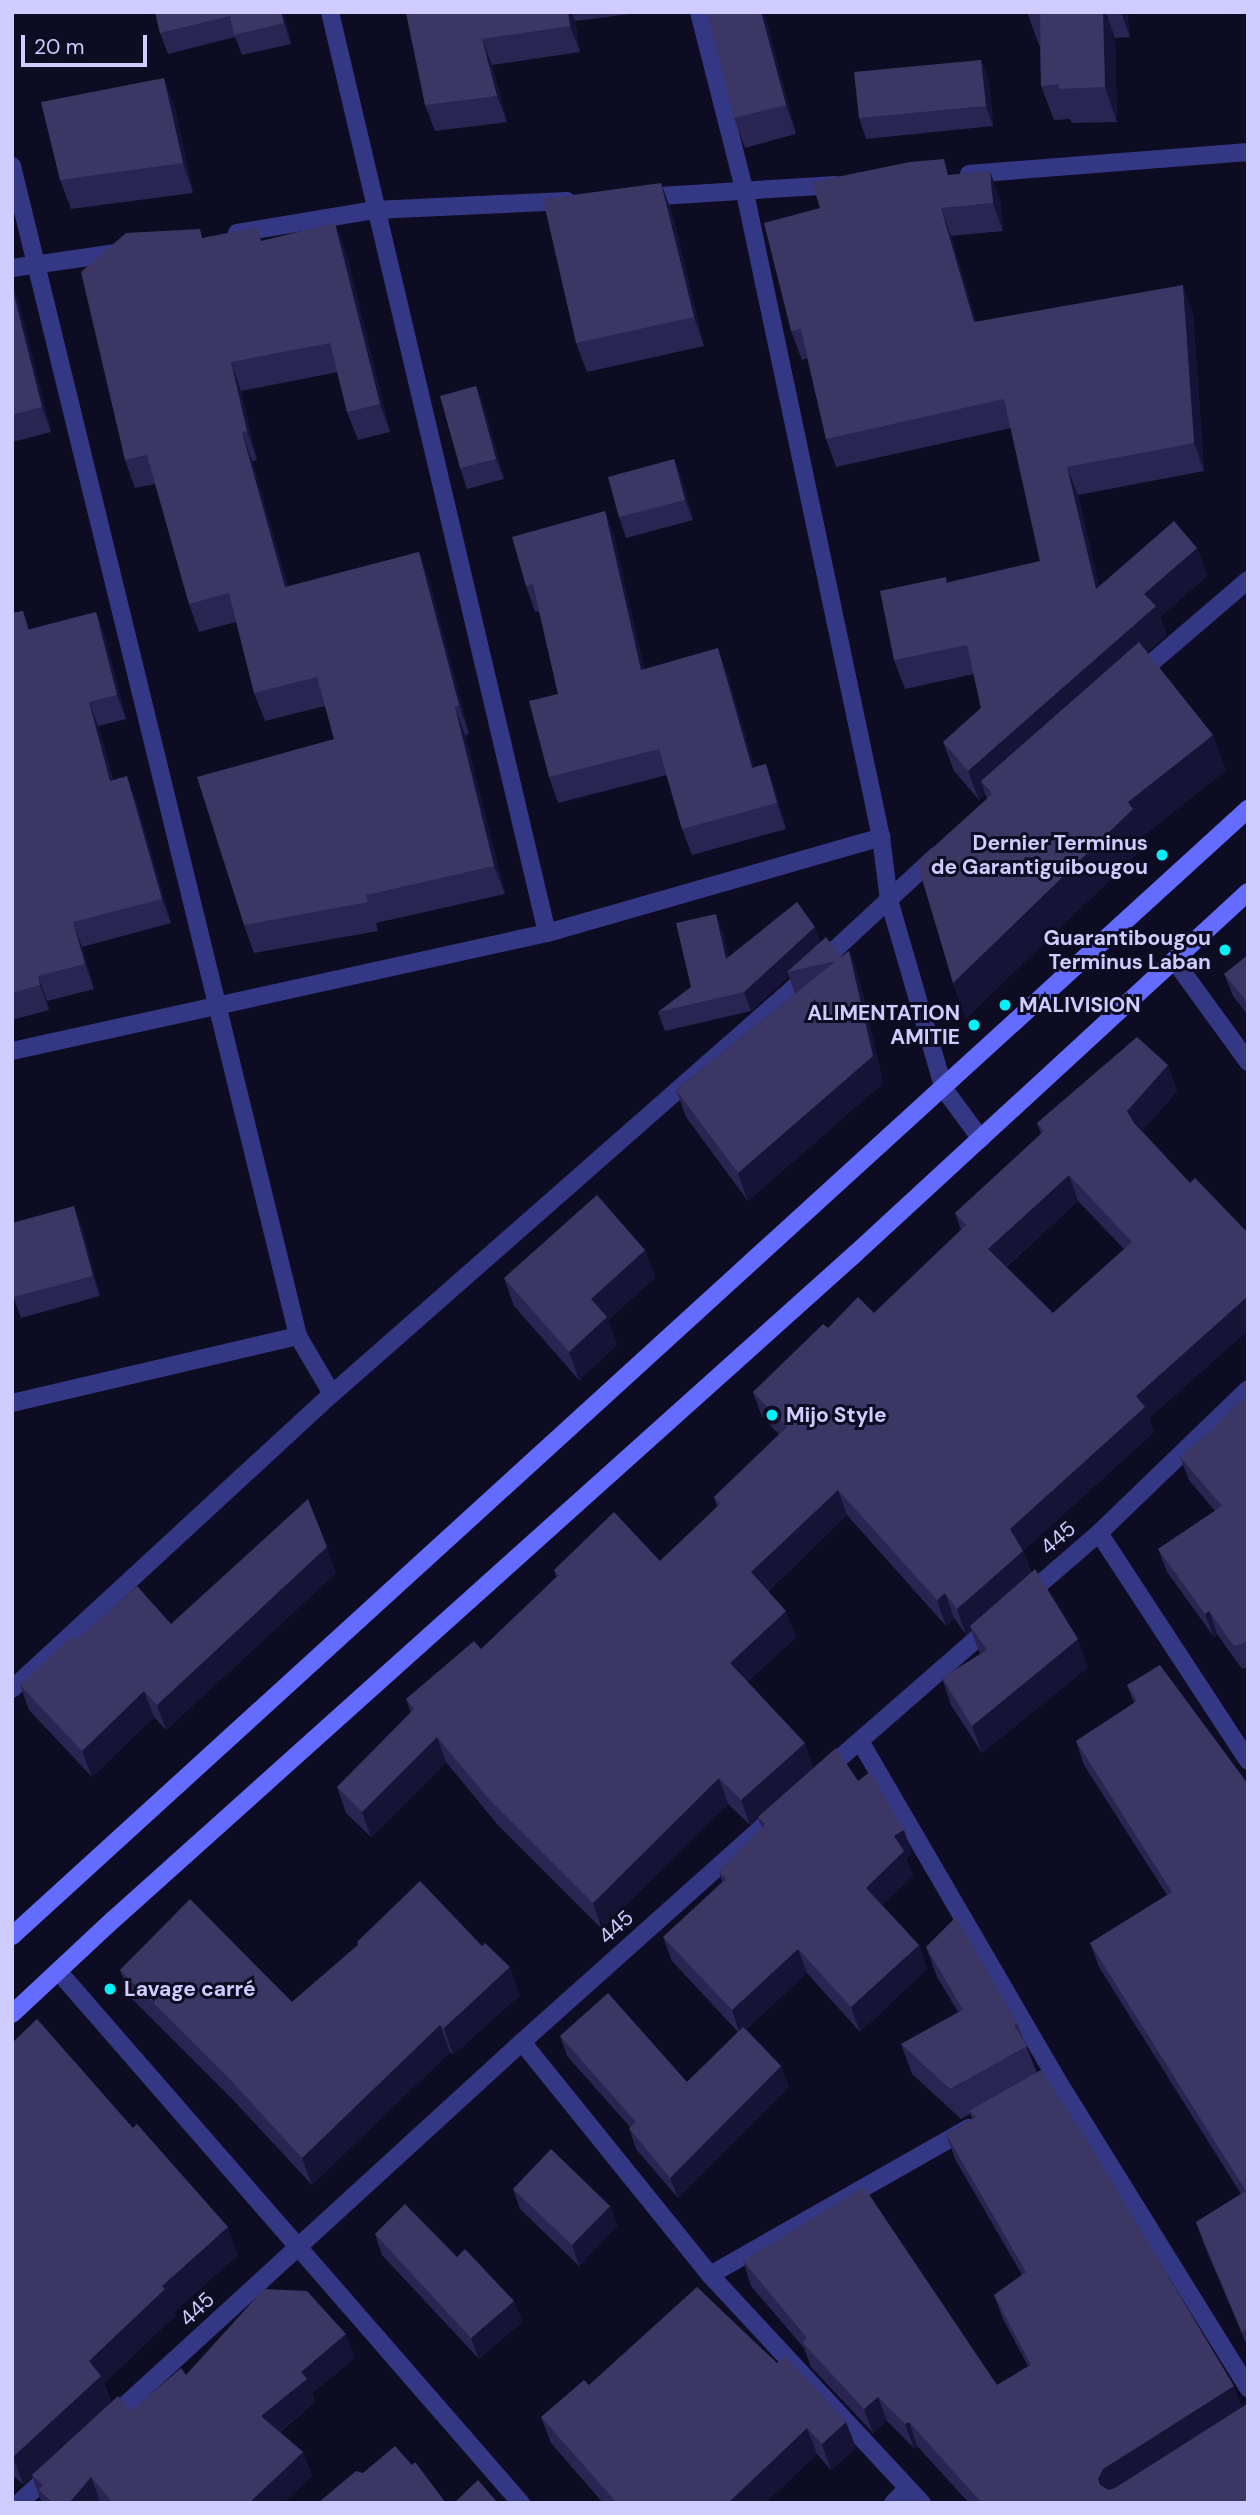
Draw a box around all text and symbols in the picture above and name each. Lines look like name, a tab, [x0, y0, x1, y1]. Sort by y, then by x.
scale bar	[24, 21, 150, 65]
text: 20 m	[34, 33, 85, 61]
place label: Dernier Terminus de Garantiguibougou	[931, 830, 1148, 880]
marker: Dernier Terminus de Garantiguibougou	[1154, 847, 1170, 863]
place label: Guarantibougou Terminus Laban	[1043, 925, 1211, 975]
marker: Guarantibougou Terminus Laban	[1217, 942, 1233, 958]
place label: MALIVISION	[1019, 992, 1141, 1018]
marker: MALIVISION	[997, 997, 1013, 1013]
place label: ALIMENTATION AMITIE	[807, 1000, 960, 1050]
marker: ALIMENTATION AMITIE	[966, 1017, 982, 1033]
place label: Mijo Style	[786, 1402, 887, 1428]
marker: Mijo Style	[764, 1407, 780, 1423]
street label: 445	[1035, 1516, 1081, 1560]
street label: 445	[593, 1905, 639, 1949]
place label: Lavage carré	[124, 1976, 256, 2002]
marker: Lavage carré	[102, 1981, 118, 1997]
street label: 445	[174, 2287, 220, 2331]

